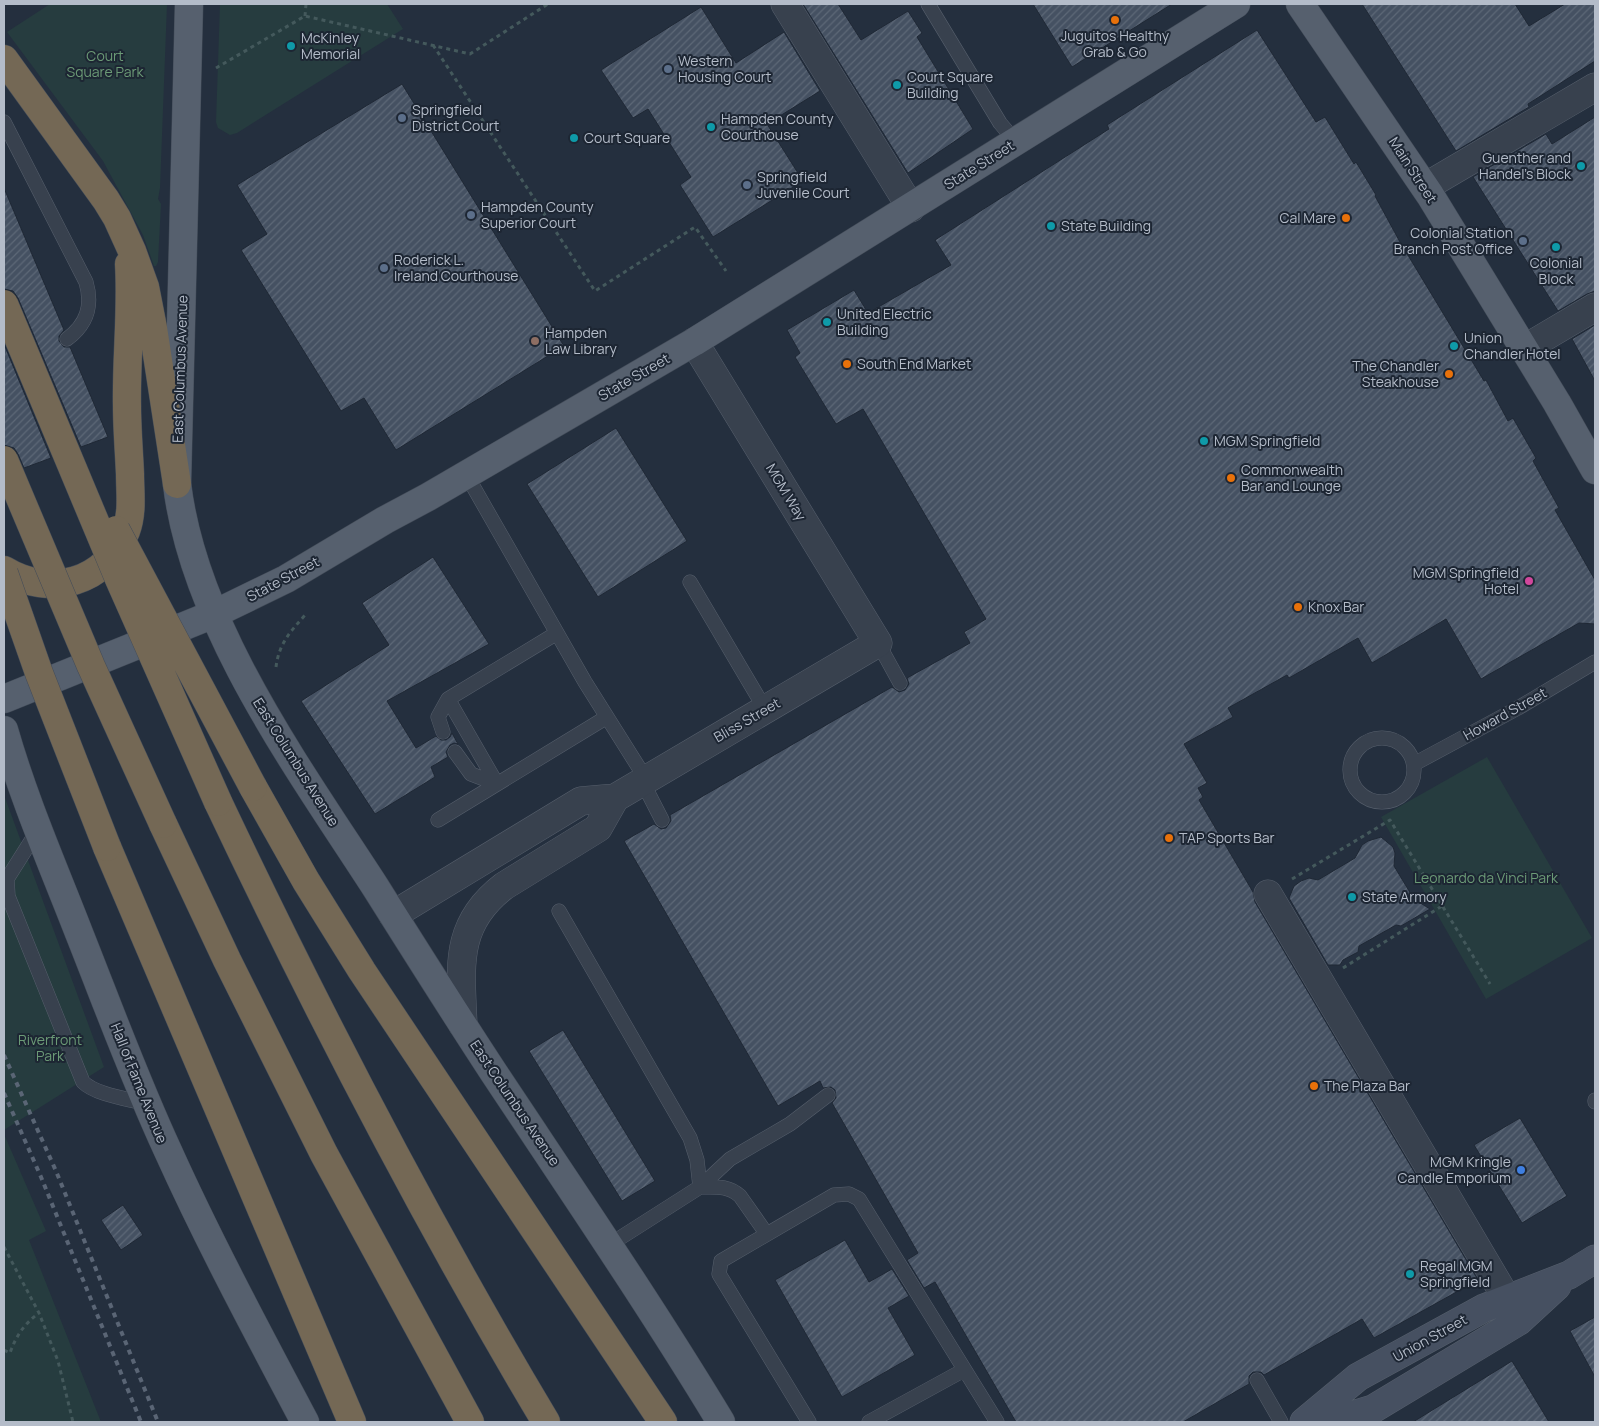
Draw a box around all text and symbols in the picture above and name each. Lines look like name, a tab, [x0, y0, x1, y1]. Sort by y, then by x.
marker: Juguitos Healthy Grab & Go	[1109, 14, 1121, 26]
place label: Juguitos Healthy Grab & Go	[1061, 26, 1170, 61]
place label: McKinley Memorial	[301, 28, 360, 63]
marker: McKinley Memorial	[285, 40, 297, 52]
park label: Court Square Park	[67, 46, 144, 81]
place label: Western Housing Court	[678, 51, 772, 86]
marker: Western Housing Court	[662, 63, 674, 75]
place label: Court Square Building	[907, 67, 993, 102]
marker: Court Square Building	[891, 79, 903, 91]
place label: Springfield District Court	[412, 100, 500, 135]
place label: Hampden County Courthouse	[721, 109, 834, 144]
marker: Springfield District Court	[396, 112, 408, 124]
marker: Hampden County Courthouse	[705, 121, 717, 133]
place label: Court Square	[584, 128, 670, 147]
marker: Court Square	[568, 132, 580, 144]
street label: Main Street	[1385, 133, 1442, 207]
street label: State Street	[940, 135, 1018, 194]
place label: Guenther and Handel's Block	[1479, 148, 1572, 183]
marker: Guenther and Handel's Block	[1575, 160, 1587, 172]
place label: Springfield Juvenile Court	[757, 167, 850, 202]
marker: Springfield Juvenile Court	[741, 179, 753, 191]
place label: Hampden County Superior Court	[481, 197, 594, 232]
place label: Cal Mare	[1280, 208, 1336, 227]
marker: Hampden County Superior Court	[465, 209, 477, 221]
marker: Cal Mare	[1340, 212, 1352, 224]
place label: State Building	[1061, 216, 1151, 235]
marker: State Building	[1045, 220, 1057, 232]
place label: Colonial Station Branch Post Office	[1394, 223, 1513, 258]
marker: Colonial Station Branch Post Office	[1517, 235, 1529, 247]
marker: Colonial Block	[1550, 241, 1562, 253]
place label: Roderick L. Ireland Courthouse	[394, 250, 518, 285]
place label: Colonial Block	[1530, 253, 1582, 288]
marker: Roderick L. Ireland Courthouse	[378, 262, 390, 274]
street label: East Columbus Avenue	[167, 295, 192, 443]
place label: United Electric Building	[837, 304, 932, 339]
marker: United Electric Building	[821, 316, 833, 328]
place label: Hampden Law Library	[545, 323, 617, 358]
place label: Union Chandler Hotel	[1464, 328, 1561, 363]
marker: Hampden Law Library	[529, 335, 541, 347]
marker: Union Chandler Hotel	[1448, 340, 1460, 352]
street label: State Street	[595, 348, 673, 405]
place label: South End Market	[857, 354, 972, 373]
place label: The Chandler Steakhouse	[1352, 356, 1439, 391]
marker: South End Market	[841, 358, 853, 370]
marker: The Chandler Steakhouse	[1443, 368, 1455, 380]
place label: MGM Springfield	[1214, 431, 1320, 450]
marker: MGM Springfield	[1198, 435, 1210, 447]
street label: MGM Way	[762, 460, 811, 524]
place label: Commonwealth Bar and Lounge	[1241, 460, 1343, 495]
marker: Commonwealth Bar and Lounge	[1225, 472, 1237, 484]
street label: State Street	[243, 551, 323, 606]
place label: MGM Springfield Hotel	[1413, 563, 1519, 598]
marker: MGM Springfield Hotel	[1523, 575, 1535, 587]
place label: Knox Bar	[1308, 597, 1364, 616]
marker: Knox Bar	[1292, 601, 1304, 613]
street label: Howard Street	[1460, 683, 1550, 744]
street label: Bliss Street	[710, 693, 784, 746]
street label: East Columbus Avenue	[249, 694, 344, 830]
place label: TAP Sports Bar	[1179, 828, 1275, 847]
marker: TAP Sports Bar	[1163, 832, 1175, 844]
park label: Leonardo da Vinci Park	[1414, 868, 1559, 887]
place label: State Armory	[1362, 887, 1447, 906]
marker: State Armory	[1346, 891, 1358, 903]
street label: Hall of Fame Avenue	[107, 1020, 172, 1146]
park label: Riverfront Park	[18, 1030, 83, 1065]
street label: East Columbus Avenue	[466, 1036, 565, 1169]
place label: The Plaza Bar	[1324, 1076, 1410, 1095]
marker: The Plaza Bar	[1308, 1080, 1320, 1092]
place label: MGM Kringle Candle Emporium	[1397, 1152, 1511, 1187]
marker: MGM Kringle Candle Emporium	[1515, 1164, 1527, 1176]
place label: Regal MGM Springfield	[1420, 1256, 1493, 1291]
marker: Regal MGM Springfield	[1404, 1268, 1416, 1280]
street label: Union Street	[1389, 1309, 1471, 1366]

